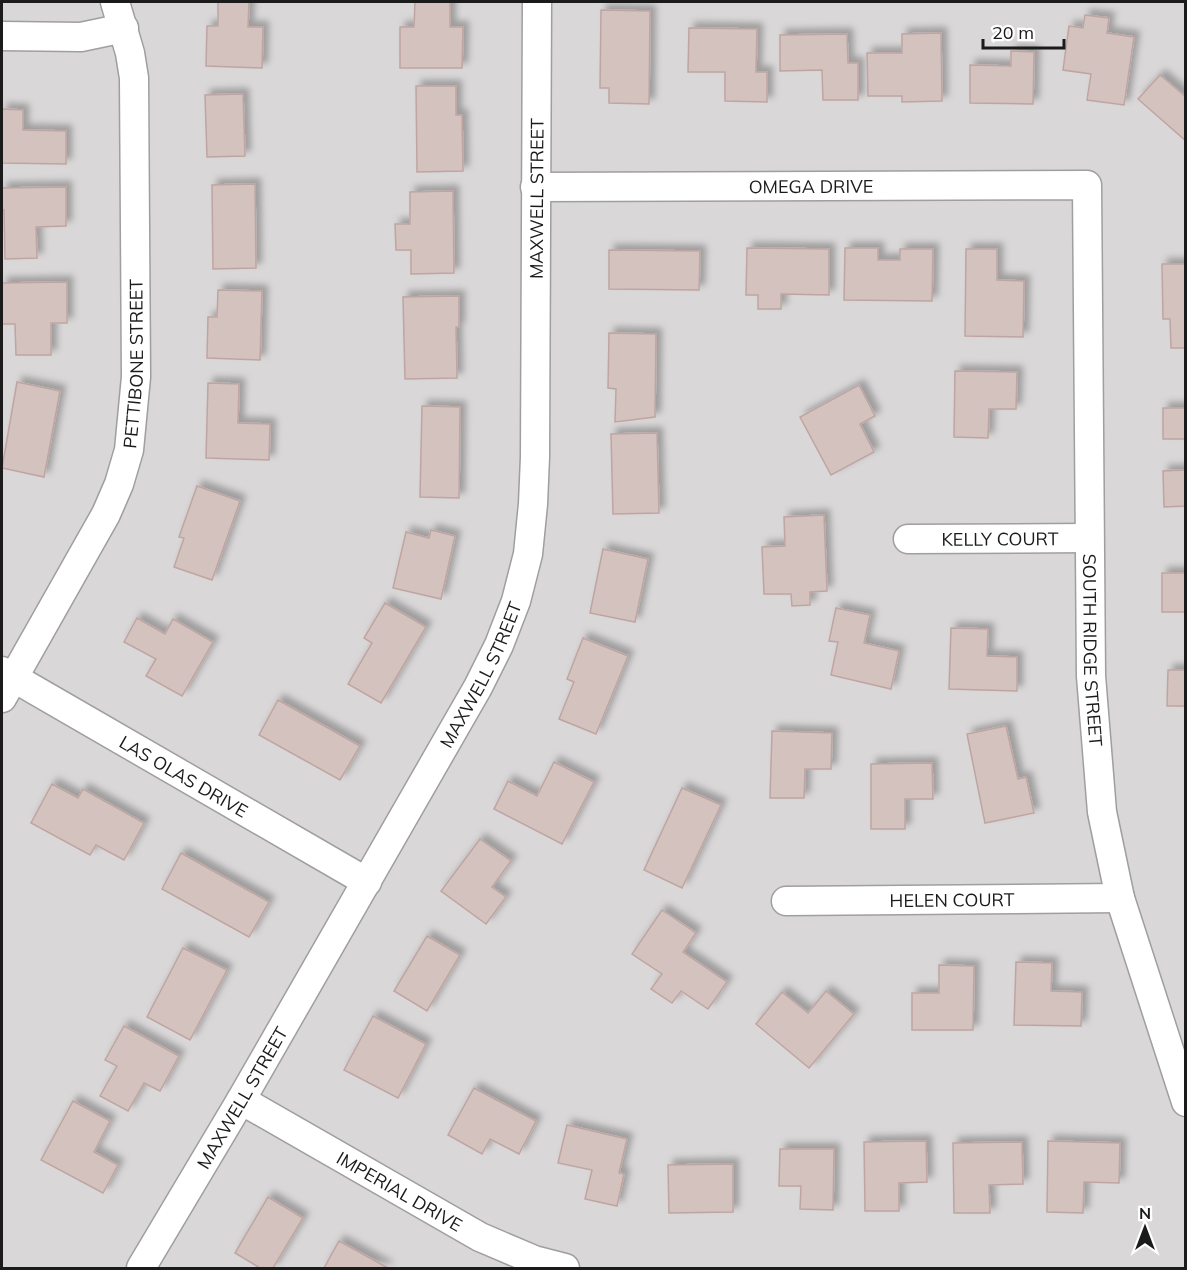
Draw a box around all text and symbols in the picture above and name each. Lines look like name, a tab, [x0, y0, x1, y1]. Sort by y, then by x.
scale bar	[983, 12, 1064, 50]
text: 20 m	[992, 21, 1034, 44]
street label: MAXWELL STREET	[524, 118, 548, 279]
street label: OMEGA DRIVE	[749, 174, 873, 198]
street label: PETTIBONE STREET	[118, 279, 148, 449]
street label: KELLY COURT	[941, 527, 1059, 550]
street label: SOUTH RIDGE STREET	[1079, 553, 1108, 747]
street label: MAXWELL STREET	[434, 598, 526, 752]
street label: LAS OLAS DRIVE	[115, 730, 252, 822]
street label: HELEN COURT	[889, 887, 1015, 912]
street label: MAXWELL STREET	[191, 1022, 292, 1173]
street label: IMPERIAL DRIVE	[333, 1146, 467, 1236]
north arrow	[1115, 1198, 1175, 1258]
text: N	[1139, 1203, 1151, 1223]

